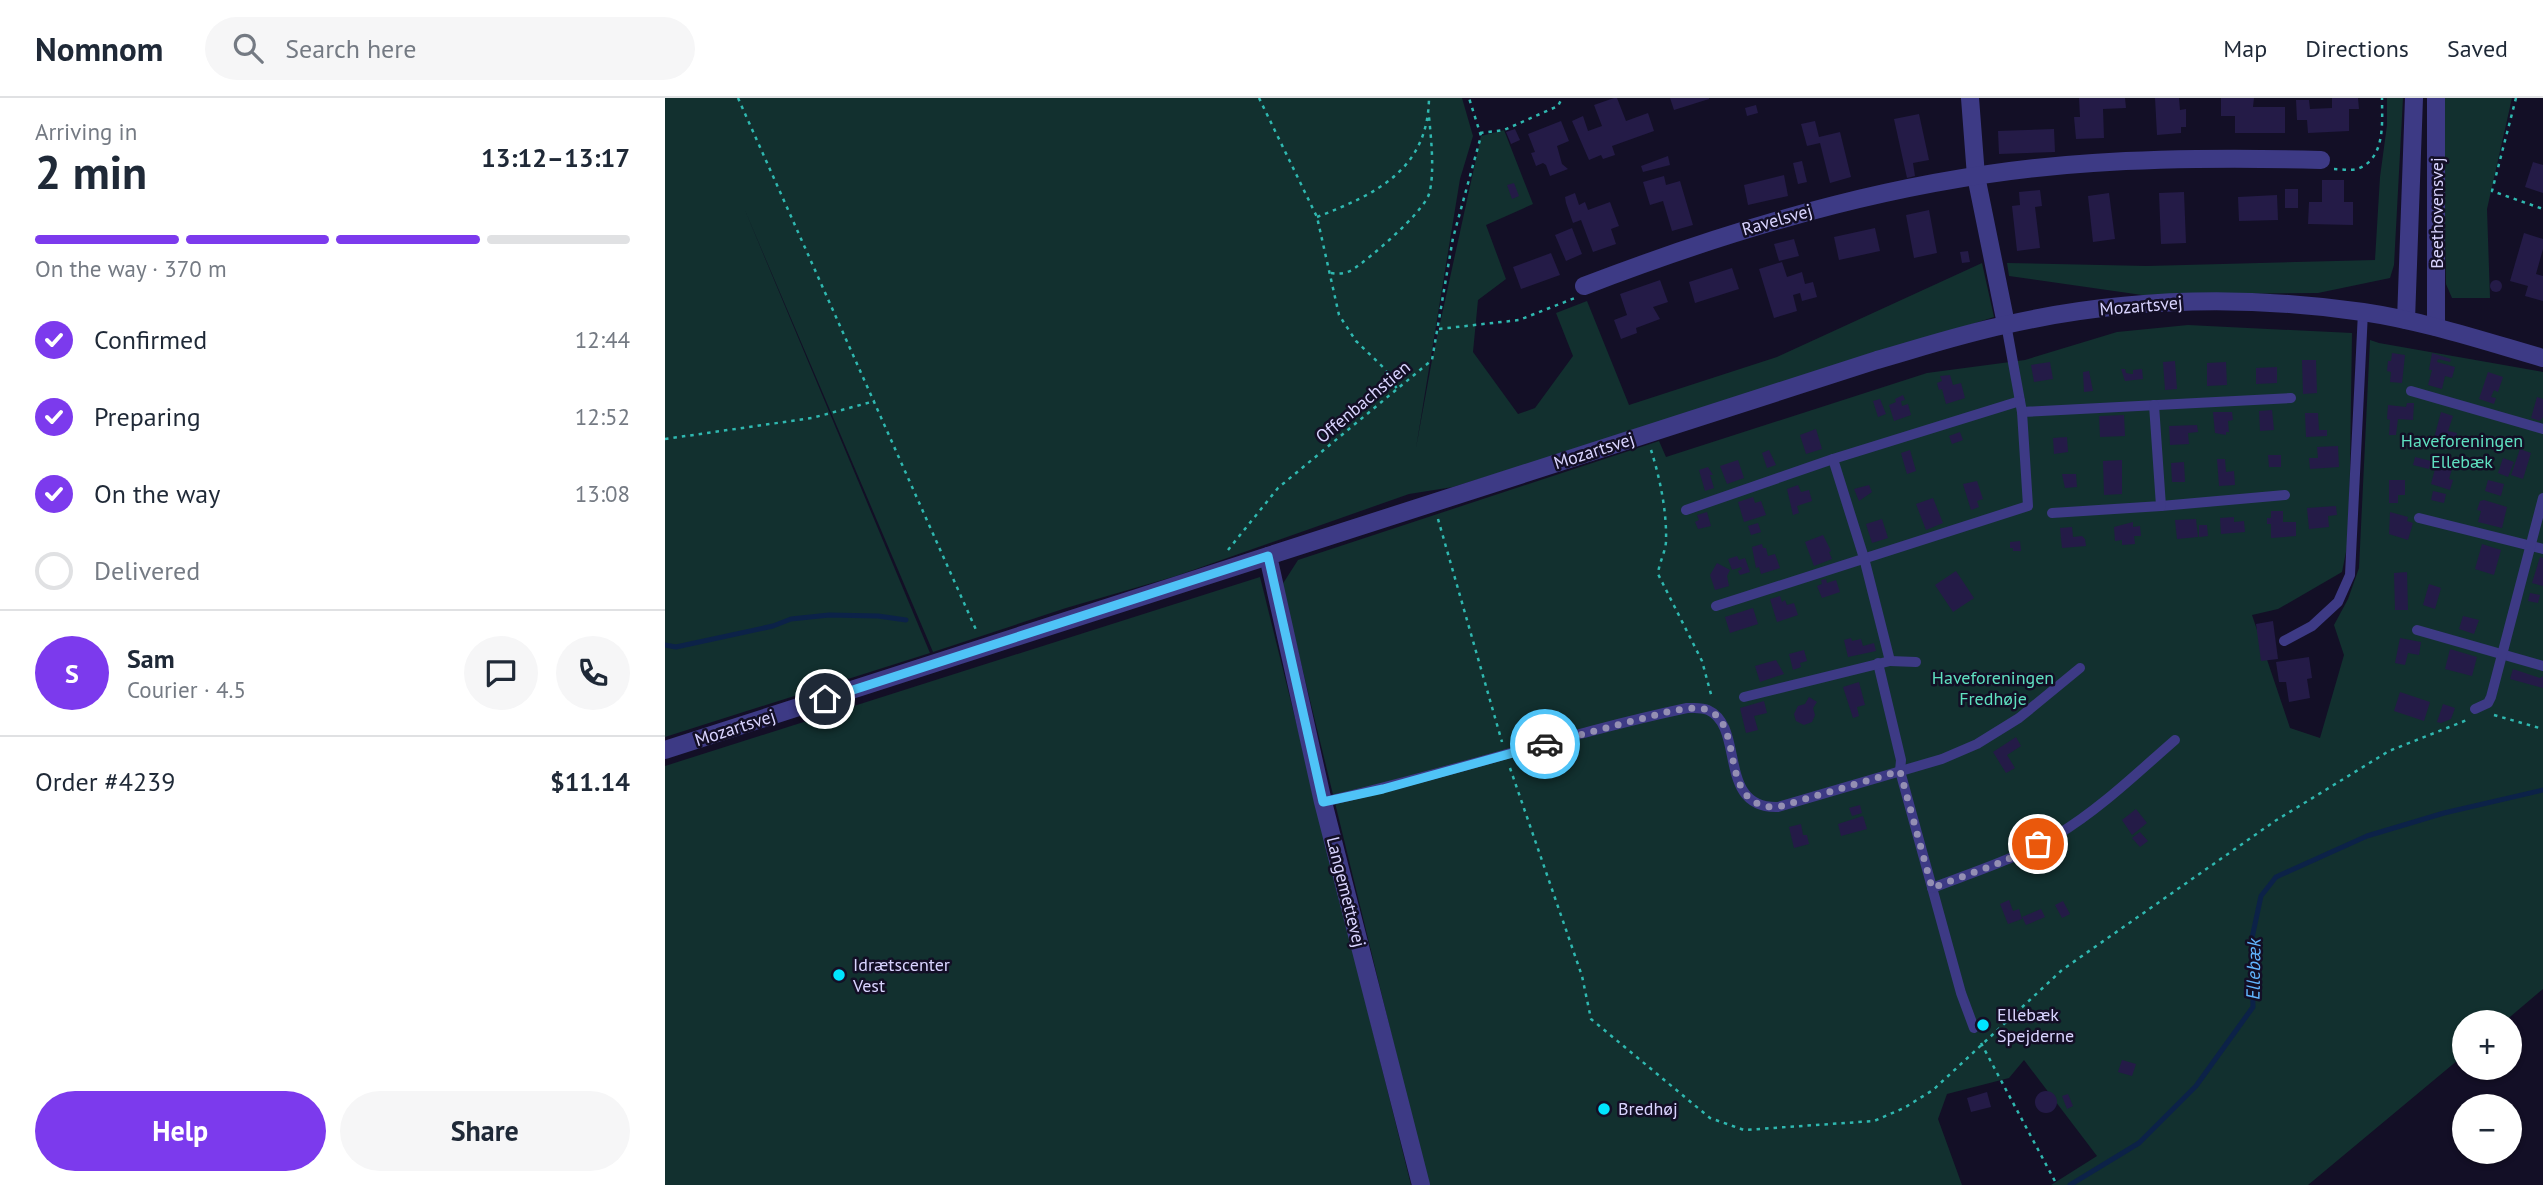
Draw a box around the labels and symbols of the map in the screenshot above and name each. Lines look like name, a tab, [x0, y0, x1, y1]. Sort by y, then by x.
street label: Beethovensvej	[2425, 157, 2448, 269]
street label: Ravelsvej	[1739, 198, 1815, 241]
street label: Mozartsvej	[2098, 290, 2183, 321]
street label: Offenbachstien	[1311, 355, 1415, 448]
street label: Mozartsvej	[1551, 427, 1637, 474]
park label: Haveforeningen Ellebæk	[2401, 429, 2523, 473]
park label: Haveforeningen Fredhøje	[1932, 666, 2054, 710]
pin	[795, 669, 855, 729]
street label: Mozartsvej	[692, 704, 778, 751]
courier	[1510, 709, 1580, 779]
pin	[2008, 814, 2068, 874]
street label: Langemettevej	[1322, 834, 1371, 950]
water label: Ellebæk	[2240, 937, 2266, 1000]
place label: Idrætscenter Vest	[852, 953, 950, 997]
marker: Idrætscenter Vest	[831, 967, 847, 983]
place label: Ellebæk Spejderne	[1997, 1003, 2074, 1047]
marker: Ellebæk Spejderne	[1975, 1017, 1991, 1033]
place label: Bredhøj	[1618, 1097, 1678, 1120]
marker: Bredhøj	[1596, 1101, 1612, 1117]

